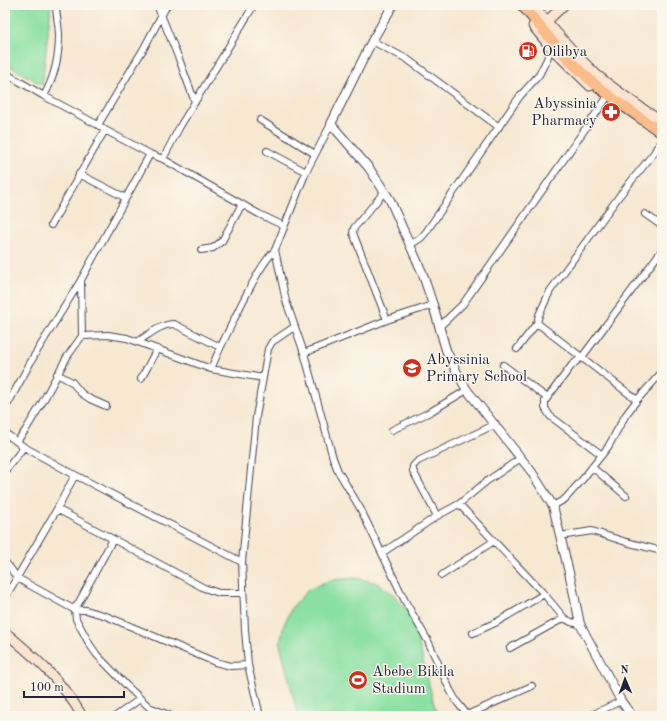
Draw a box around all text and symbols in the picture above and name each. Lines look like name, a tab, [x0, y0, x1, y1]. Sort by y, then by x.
fuel station icon: Oilibya	[517, 40, 539, 62]
place label: Oilibya	[542, 45, 588, 60]
place label: Abyssinia Pharmacy	[531, 97, 598, 129]
pharmacy icon: Abyssinia Pharmacy	[600, 101, 622, 123]
place label: Abyssinia Primary School	[426, 353, 527, 385]
school or university icon: Abyssinia Primary School	[401, 357, 423, 379]
north arrow	[605, 659, 645, 699]
place label: Abebe Bikila Stadium	[372, 665, 455, 697]
text: N	[620, 665, 630, 676]
sports icon: Abebe Bikila Stadium	[347, 669, 369, 691]
scale bar	[24, 673, 124, 699]
text: 100 m	[30, 682, 64, 694]

